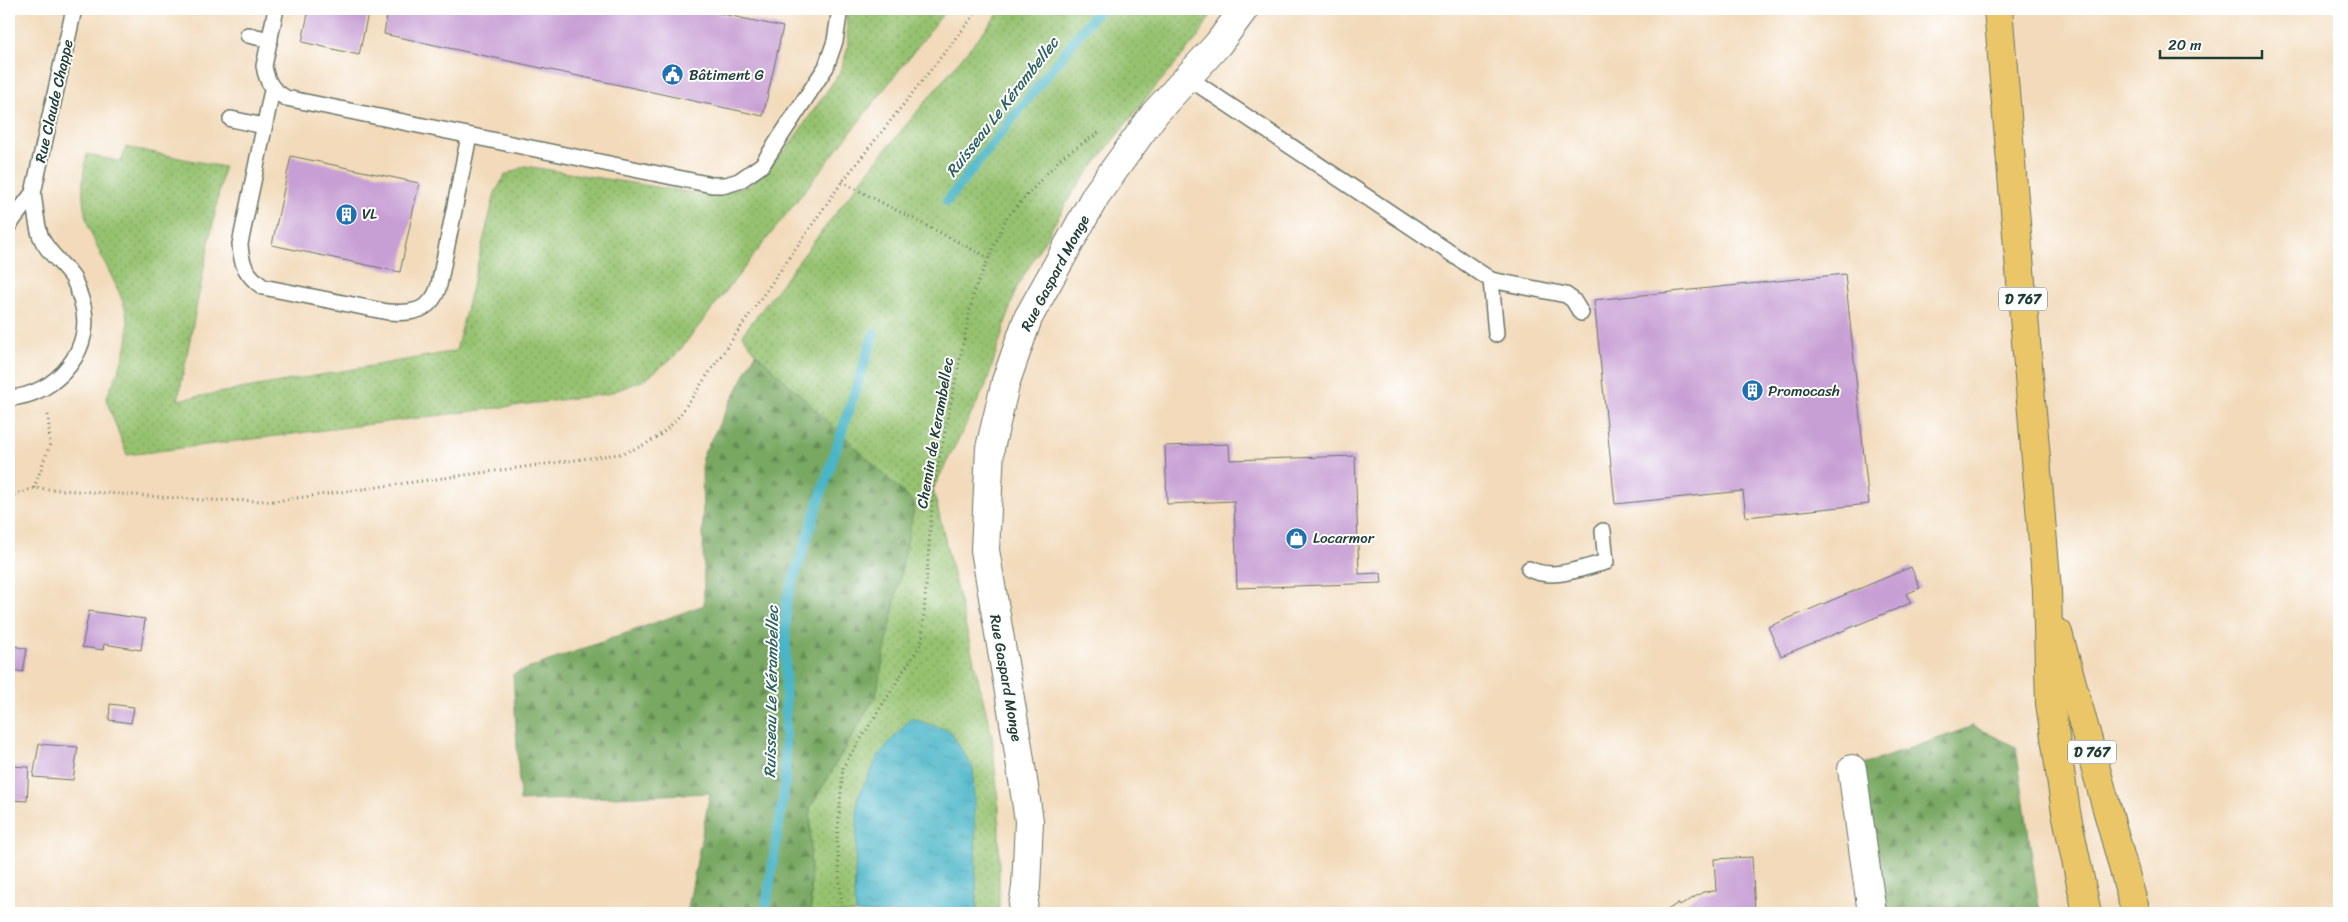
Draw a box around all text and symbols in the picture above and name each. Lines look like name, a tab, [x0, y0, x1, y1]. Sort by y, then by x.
scale bar	[2160, 28, 2263, 60]
water label: Ruisseau Le Kérambellec	[938, 29, 1067, 184]
text: 20 m	[2168, 32, 2202, 58]
street label: Rue Claude Chappe	[27, 37, 81, 165]
place label: Bâtiment G	[689, 62, 765, 88]
public building icon: Bâtiment G	[661, 63, 685, 87]
place label: VL	[362, 201, 377, 227]
building icon: VL	[334, 202, 358, 226]
street label: Rue Gaspard Monge	[1013, 210, 1097, 336]
road number: D 767	[1999, 288, 2047, 310]
street label: Chemin de Kerambellec	[909, 355, 961, 511]
place label: Promocash	[1768, 378, 1840, 404]
building icon: Promocash	[1740, 379, 1764, 403]
place label: Locarmor	[1313, 525, 1375, 551]
shop icon: Locarmor	[1285, 526, 1309, 550]
water label: Ruisseau Le Kérambellec	[755, 604, 787, 778]
street label: Rue Gaspard Monge	[982, 612, 1030, 744]
road number: D 767	[2068, 740, 2116, 764]

